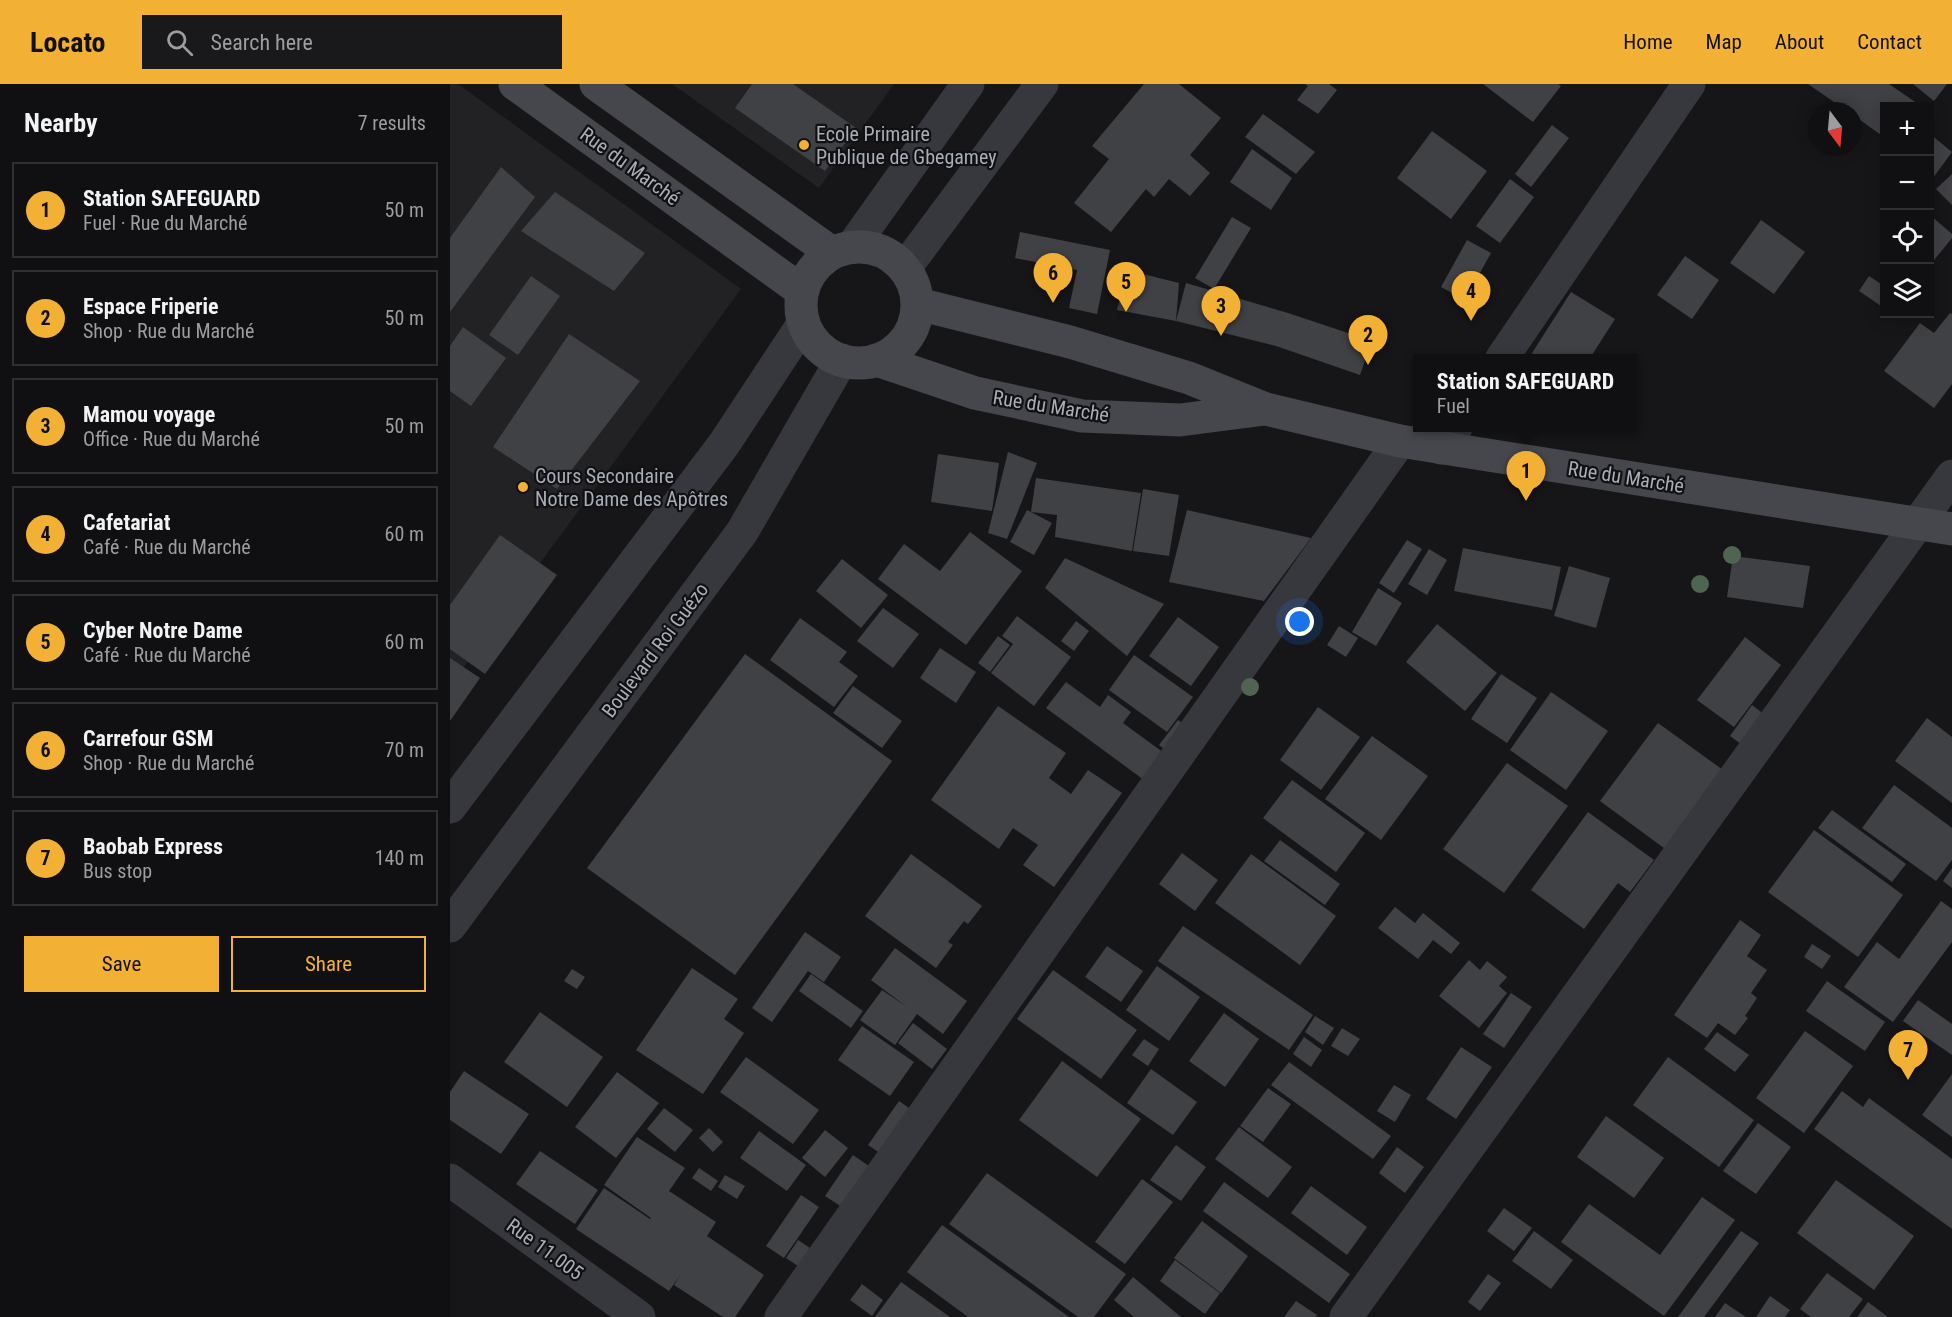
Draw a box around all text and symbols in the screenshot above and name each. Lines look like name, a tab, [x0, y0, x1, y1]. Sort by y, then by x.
search box	[142, 15, 562, 69]
text: Locato	[30, 26, 106, 59]
icon: search	[163, 26, 196, 59]
text: Search here	[211, 30, 313, 55]
text: Home	[1623, 30, 1673, 54]
text: Map	[1706, 30, 1742, 54]
text: About	[1775, 30, 1824, 54]
text: Contact	[1857, 30, 1922, 54]
north arrow	[1808, 102, 1862, 156]
map controls	[1880, 102, 1934, 318]
button: +	[1880, 102, 1934, 156]
text: Nearby	[24, 108, 98, 138]
text: 7 results	[358, 111, 426, 135]
street label: Rue du Marché	[575, 122, 685, 210]
place label: Ecole Primaire Publique de Gbegamey	[816, 122, 996, 169]
marker: Ecole Primaire Publique de Gbegamey	[797, 138, 811, 152]
button: −	[1880, 156, 1934, 210]
text: Station SAFEGUARD	[83, 186, 260, 211]
text: 1	[40, 198, 51, 222]
text: 50 m	[385, 198, 424, 222]
button: locate	[1880, 210, 1934, 264]
text: Fuel · Rue du Marché	[83, 211, 247, 235]
pin: 6	[1034, 254, 1072, 303]
pin: 5	[1106, 262, 1146, 312]
button: layers	[1880, 264, 1934, 318]
pin: 4	[1452, 272, 1490, 321]
pin: 3	[1202, 286, 1240, 336]
text: Espace Friperie	[83, 294, 219, 319]
text: 2	[40, 306, 51, 330]
text: 50 m	[385, 306, 424, 330]
pin: 2	[1348, 316, 1388, 365]
text: Shop · Rue du Marché	[83, 319, 254, 343]
popup	[1413, 354, 1638, 432]
text: Station SAFEGUARD	[1437, 369, 1614, 394]
street label: Rue du Marché	[991, 385, 1111, 427]
text: Fuel	[1437, 394, 1470, 418]
text: Mamou voyage	[83, 402, 215, 427]
text: 3	[40, 414, 51, 438]
text: 50 m	[385, 414, 424, 438]
text: Office · Rue du Marché	[83, 427, 260, 451]
pin: 1	[1506, 452, 1546, 501]
street label: Rue du Marché	[1566, 456, 1686, 498]
place label: Cours Secondaire Notre Dame des Apôtres	[535, 464, 728, 511]
marker: Cours Secondaire Notre Dame des Apôtres	[516, 480, 530, 494]
text: Cafetariat	[83, 510, 170, 535]
text: 4	[40, 522, 51, 546]
text: 60 m	[385, 522, 424, 546]
text: Café · Rue du Marché	[83, 535, 251, 559]
street label: Boulevard Roi Guézo	[597, 578, 713, 722]
your location	[1285, 607, 1314, 636]
text: Cyber Notre Dame	[83, 618, 243, 643]
text: 5	[40, 630, 51, 654]
text: 60 m	[385, 630, 424, 654]
text: Café · Rue du Marché	[83, 643, 251, 667]
text: Carrefour GSM	[83, 726, 214, 751]
text: 6	[40, 738, 51, 762]
text: 70 m	[385, 738, 424, 762]
text: Shop · Rue du Marché	[83, 751, 254, 775]
text: Baobab Express	[83, 834, 223, 859]
text: 7	[40, 846, 51, 870]
text: 140 m	[375, 846, 424, 870]
text: Bus stop	[83, 859, 152, 883]
button: Save	[24, 936, 219, 992]
button: Share	[231, 936, 426, 992]
pin: 7	[1888, 1030, 1928, 1080]
street label: Rue 11.005	[502, 1213, 588, 1285]

